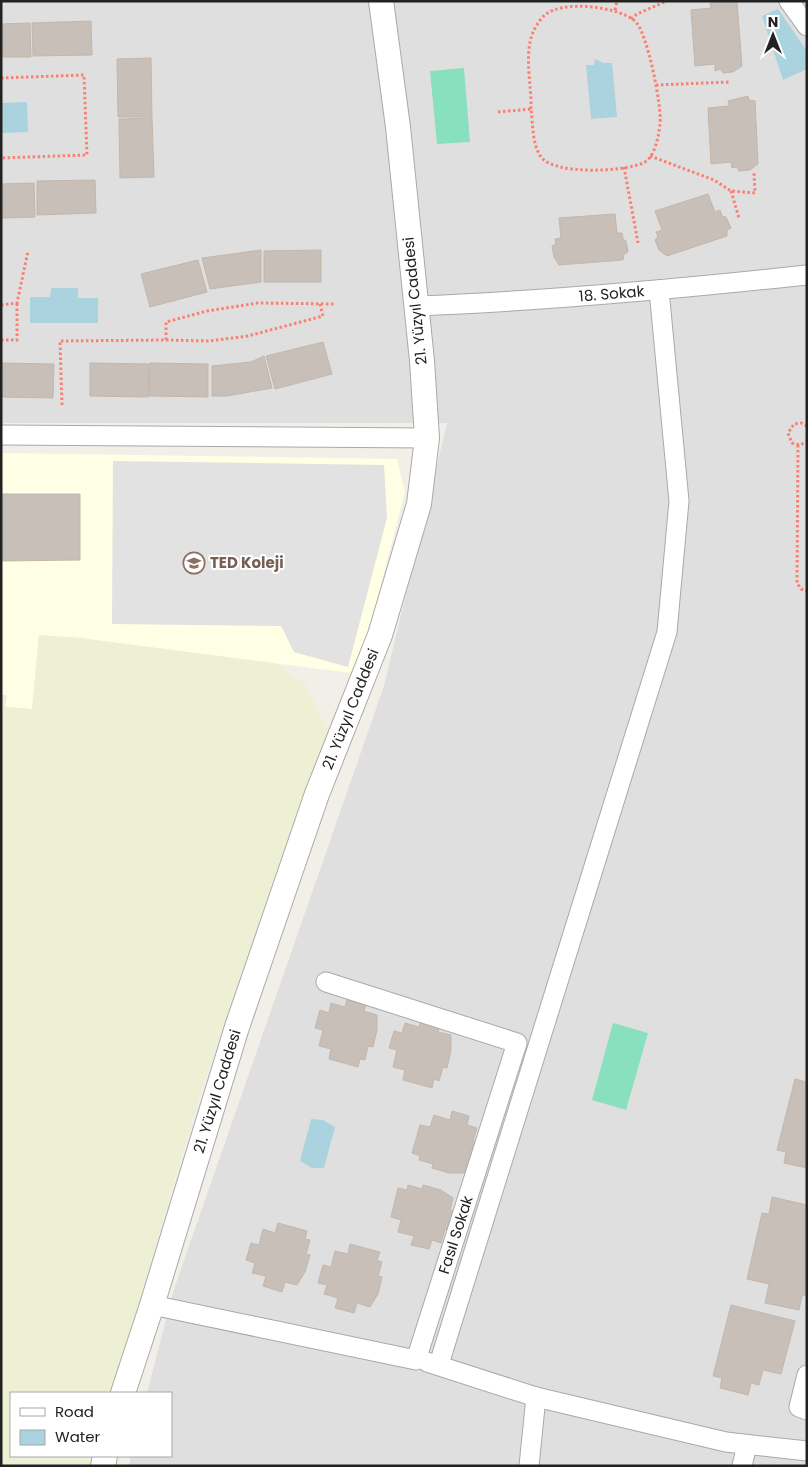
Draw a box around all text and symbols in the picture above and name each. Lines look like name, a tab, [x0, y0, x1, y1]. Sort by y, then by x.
north arrow	[748, 10, 798, 60]
text: N	[768, 12, 778, 32]
street label: 21. Yüzyıl Caddesi	[397, 236, 432, 366]
street label: 18. Sokak	[578, 280, 645, 306]
school or university icon: TED Koleji	[182, 551, 206, 575]
place label: TED Koleji	[210, 552, 284, 573]
street label: 21. Yüzyıl Caddesi	[317, 645, 384, 773]
street label: 21. Yüzyıl Caddesi	[188, 1027, 246, 1156]
street label: Fasıl Sokak	[433, 1193, 478, 1276]
legend	[10, 1392, 172, 1457]
text: Road	[55, 1401, 94, 1422]
text: Water	[55, 1426, 101, 1447]

